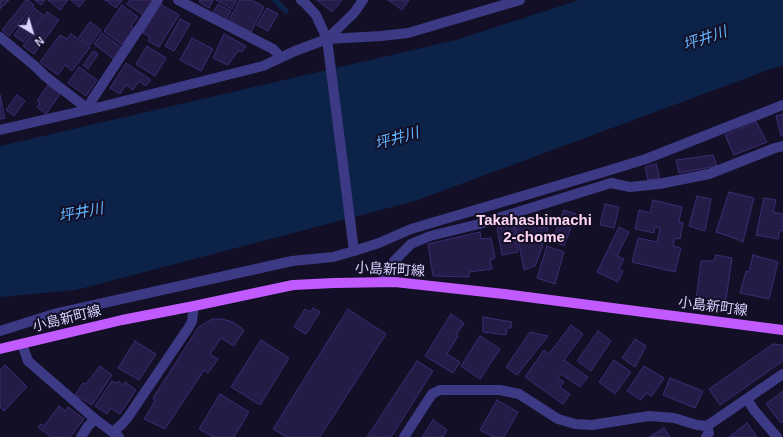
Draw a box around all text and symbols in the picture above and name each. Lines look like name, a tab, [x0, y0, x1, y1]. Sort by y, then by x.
north arrow	[12, 12, 52, 52]
water label: 坪井川	[681, 23, 729, 55]
text: N	[33, 34, 46, 49]
water label: 坪井川	[373, 124, 421, 154]
water label: 坪井川	[57, 200, 105, 226]
district label: Takahashimachi 2-chome	[476, 212, 592, 247]
street label: 小島新町線	[355, 260, 425, 280]
street label: 小島新町線	[677, 294, 749, 320]
street label: 小島新町線	[31, 302, 103, 336]

